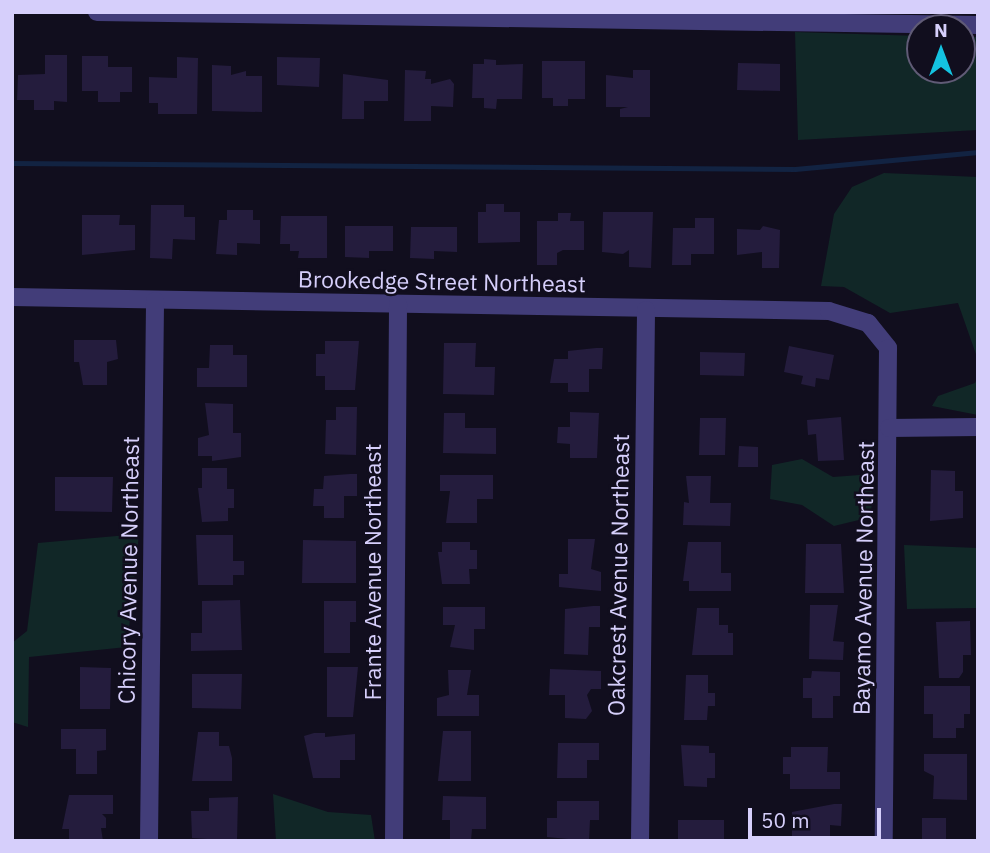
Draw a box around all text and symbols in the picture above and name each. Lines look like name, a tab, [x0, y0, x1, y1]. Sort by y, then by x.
north arrow	[906, 14, 976, 84]
text: N	[934, 18, 948, 42]
street label: Brookedge Street Northeast	[298, 265, 586, 297]
street label: Oakcrest Avenue Northeast	[602, 434, 634, 716]
street label: Chicory Avenue Northeast	[112, 436, 144, 704]
street label: Bayamo Avenue Northeast	[847, 441, 879, 715]
street label: Frante Avenue Northeast	[358, 443, 386, 701]
scale bar	[752, 794, 885, 838]
text: 50 m	[761, 806, 810, 834]

